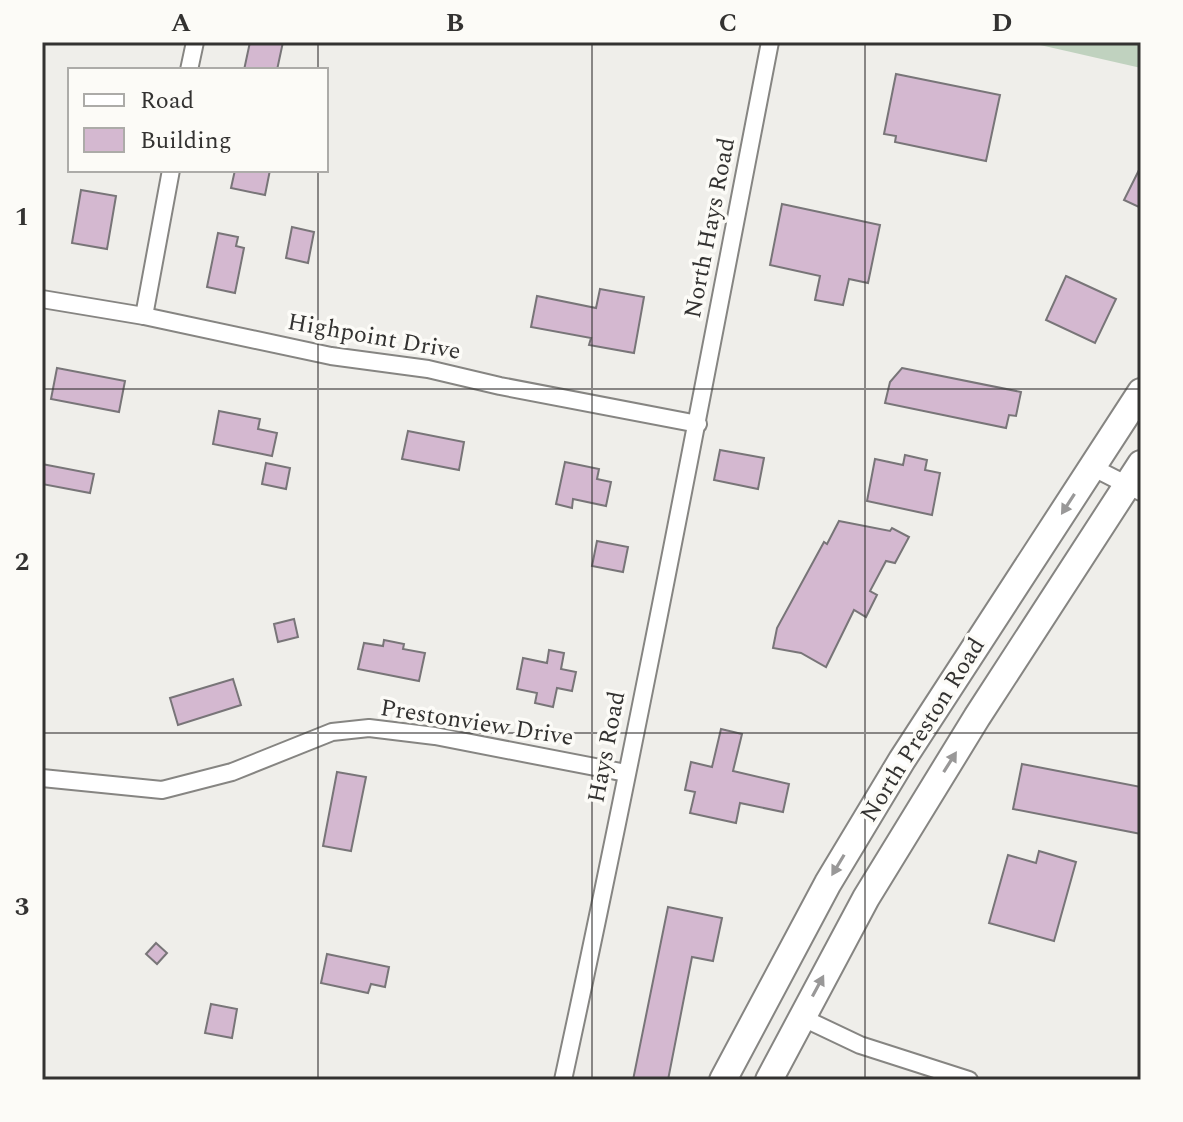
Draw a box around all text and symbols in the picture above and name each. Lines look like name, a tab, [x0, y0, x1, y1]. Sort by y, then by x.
text: A	[171, 3, 191, 43]
text: B	[446, 3, 464, 43]
text: C	[719, 3, 737, 43]
text: D	[992, 3, 1012, 43]
legend	[68, 68, 328, 172]
text: Road	[140, 83, 194, 119]
text: Building	[140, 123, 232, 159]
street label: North Hays Road	[675, 135, 745, 321]
text: 1	[15, 197, 29, 237]
street label: Highpoint Drive	[285, 304, 463, 370]
one-way arrow	[1061, 493, 1075, 515]
text: 2	[15, 542, 29, 582]
street label: North Preston Road	[852, 631, 994, 829]
street label: Hays Road	[579, 688, 635, 806]
street label: Prestonview Drive	[378, 690, 576, 756]
one-way arrow	[942, 751, 956, 773]
one-way arrow	[831, 854, 845, 876]
text: 3	[15, 887, 29, 927]
one-way arrow	[812, 975, 825, 998]

